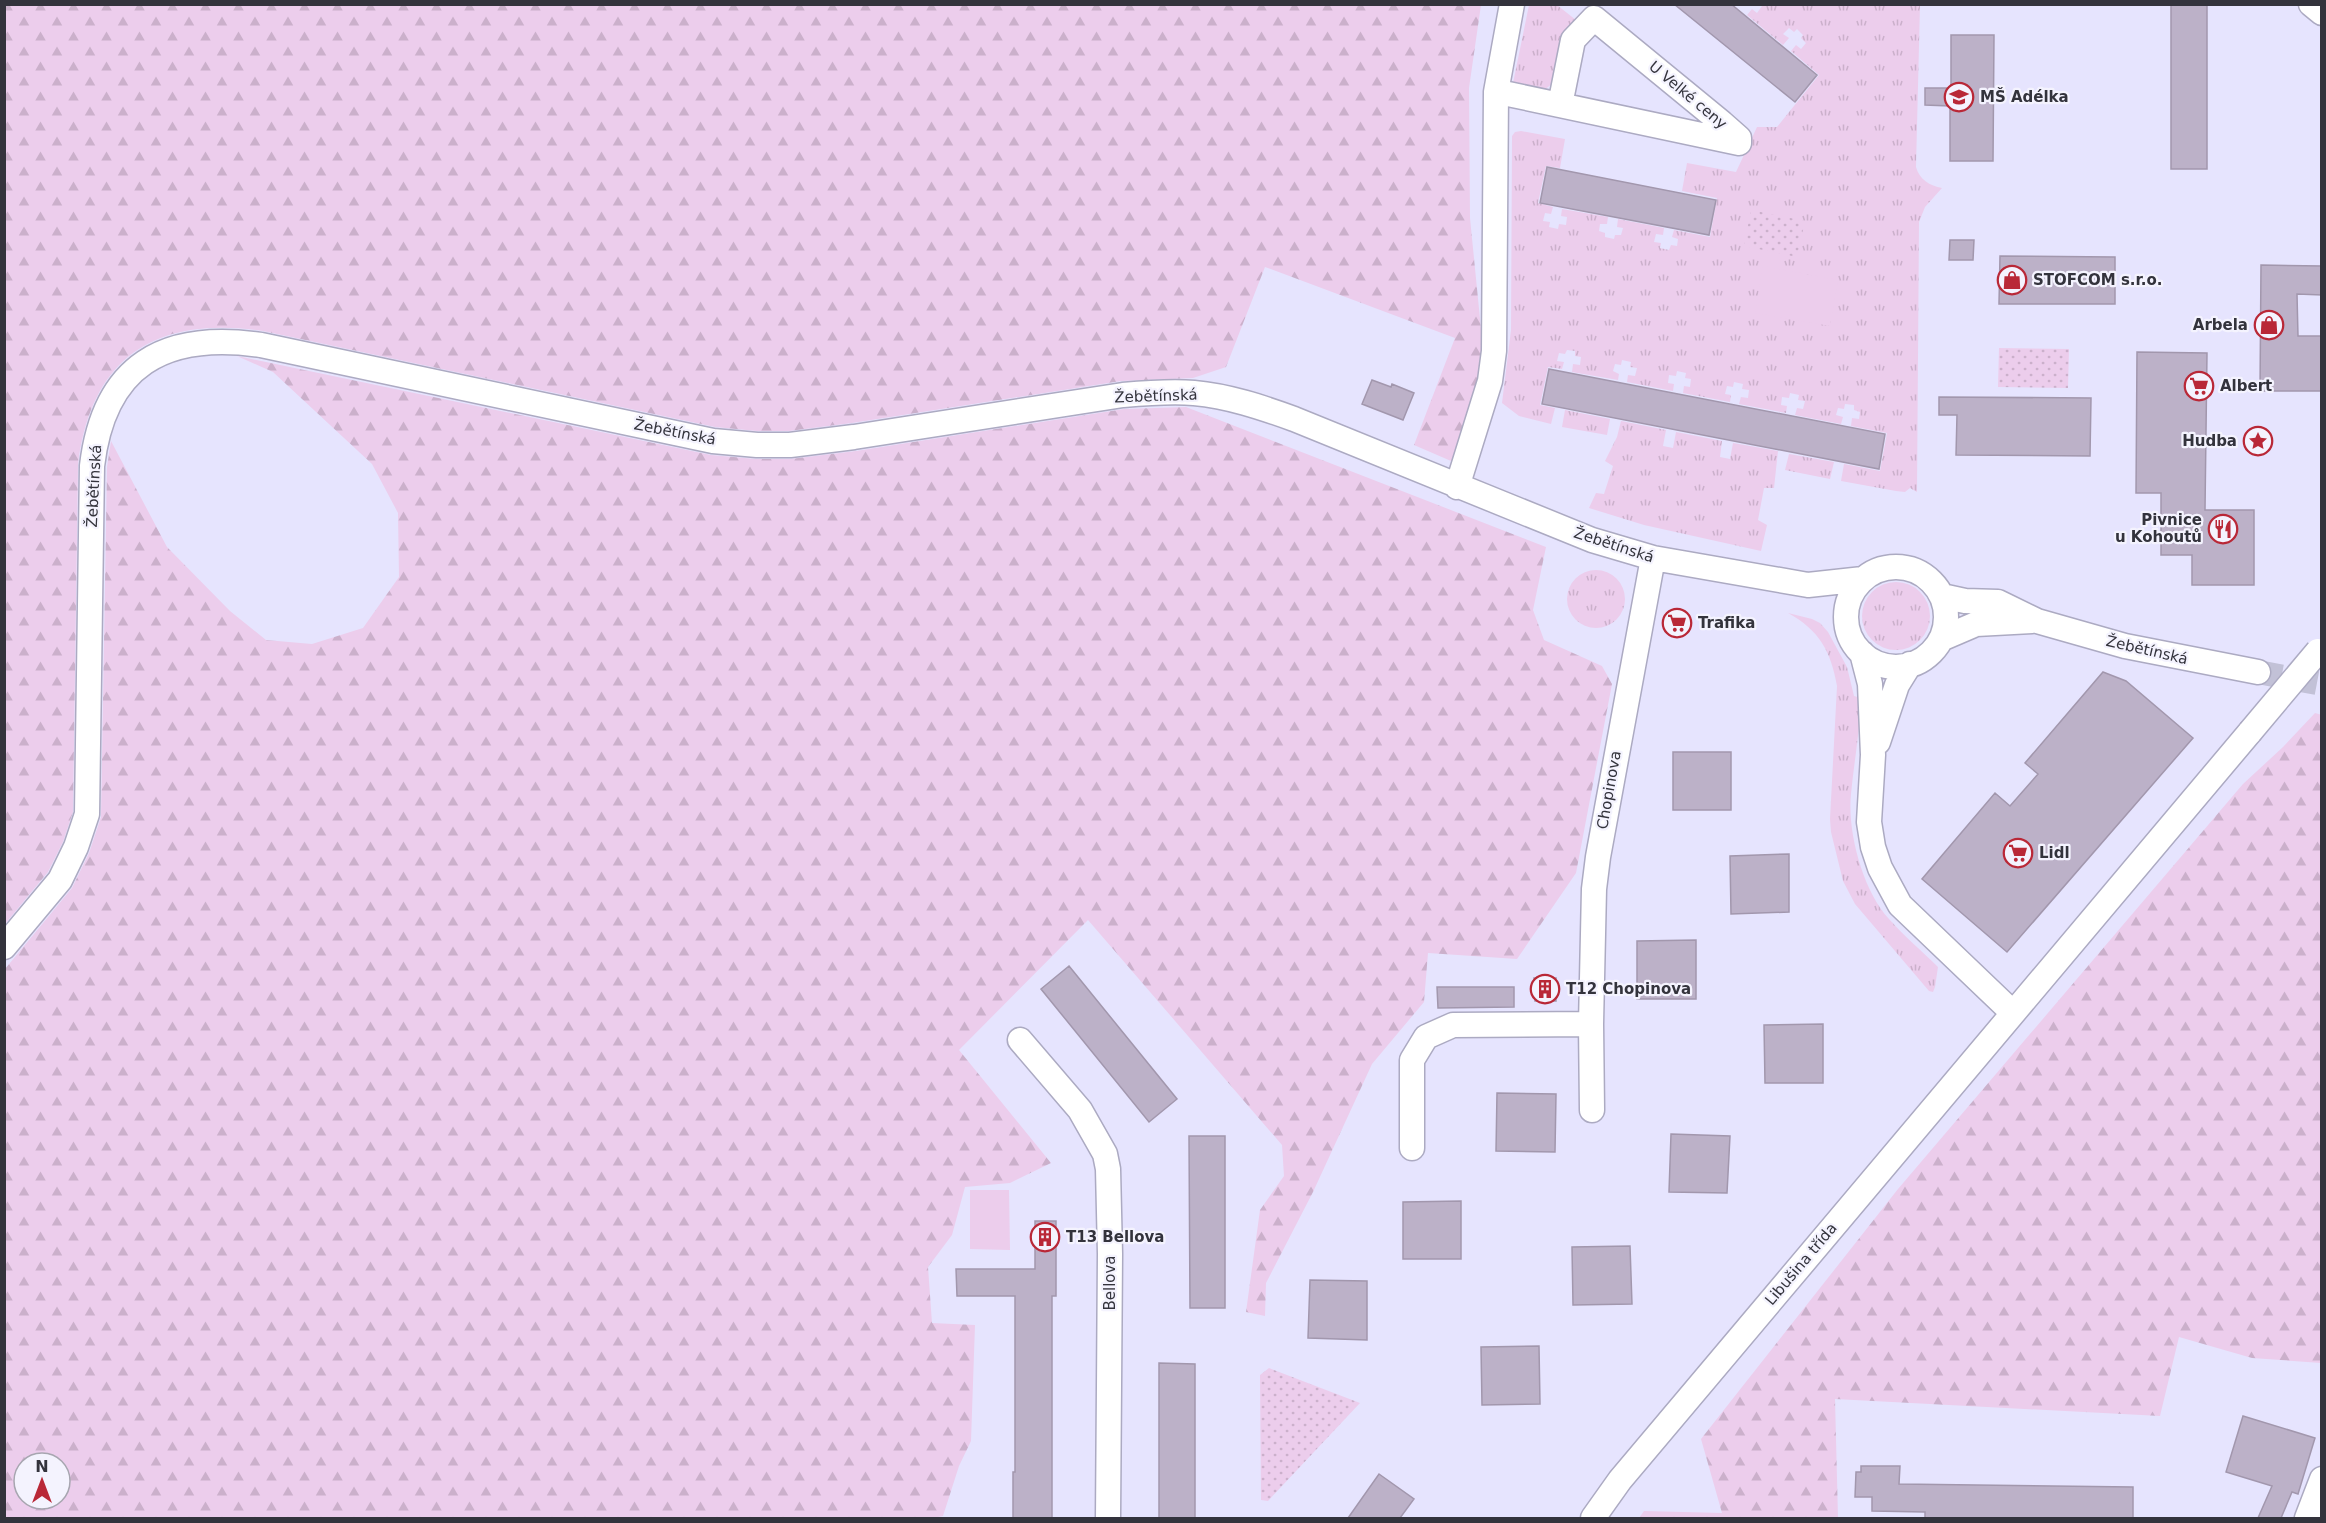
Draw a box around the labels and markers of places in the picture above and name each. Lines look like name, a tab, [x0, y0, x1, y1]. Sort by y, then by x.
school or university icon: MŠ Adélka	[1943, 81, 1975, 113]
place label: MŠ Adélka	[1980, 87, 2069, 106]
shop icon: STOFCOM s.r.o.	[1996, 264, 2028, 296]
place label: STOFCOM s.r.o.	[2033, 271, 2163, 289]
shop icon: Arbela	[2253, 309, 2285, 341]
place label: Arbela	[2193, 316, 2248, 334]
supermarket icon: Albert	[2183, 370, 2215, 402]
place label: Albert	[2220, 377, 2272, 395]
place icon: Hudba	[2242, 425, 2274, 457]
place label: Hudba	[2182, 432, 2237, 450]
place label: Pivnice u Kohoutů	[2115, 511, 2202, 546]
restaurant icon: Pivnice u Kohoutů	[2207, 513, 2239, 545]
supermarket icon: Trafika	[1661, 607, 1693, 639]
place label: Trafika	[1698, 614, 1755, 632]
supermarket icon: Lidl	[2002, 837, 2034, 869]
place label: Lidl	[2039, 844, 2070, 862]
building icon: T12 Chopinova	[1529, 973, 1561, 1005]
place label: T12 Chopinova	[1566, 980, 1691, 998]
building icon: T13 Bellova	[1029, 1221, 1061, 1253]
place label: T13 Bellova	[1066, 1228, 1164, 1246]

